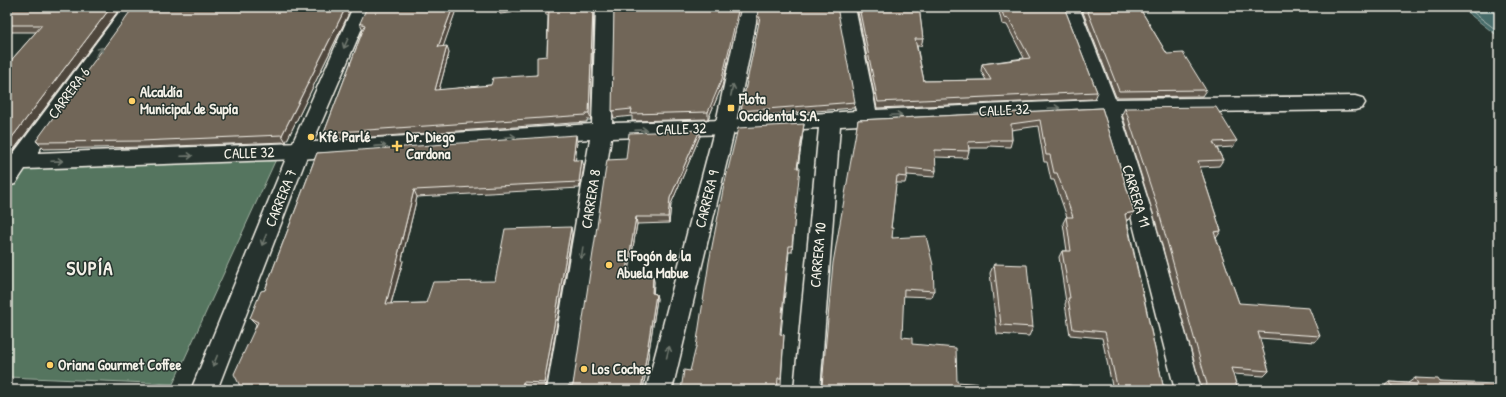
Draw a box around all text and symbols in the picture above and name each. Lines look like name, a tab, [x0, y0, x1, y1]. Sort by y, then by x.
one-way arrow	[342, 36, 350, 48]
one-way arrow	[95, 47, 103, 58]
street label: CARRERA 6	[43, 63, 95, 123]
place label: Alcaldía Municipal de Supía	[140, 81, 238, 120]
one-way arrow	[729, 84, 737, 97]
place label: Flota Occidental S.A.	[738, 88, 820, 126]
marker: Alcaldía Municipal de Supía	[127, 96, 137, 106]
street label: CALLE 32	[978, 98, 1030, 121]
marker: Flota Occidental S.A.	[726, 103, 736, 113]
one-way arrow	[1047, 105, 1060, 112]
one-way arrow	[889, 112, 902, 119]
street label: CALLE 32	[655, 117, 707, 140]
place label: Kfé Parlé	[319, 126, 371, 147]
place label: Dr. Diego Cardona	[406, 126, 455, 164]
one-way arrow	[634, 126, 647, 134]
marker: Kfé Parlé	[306, 132, 316, 142]
one-way arrow	[503, 134, 516, 141]
marker: Dr. Diego Cardona	[391, 140, 403, 152]
street label: CALLE 32	[223, 141, 275, 164]
one-way arrow	[373, 142, 386, 149]
one-way arrow	[180, 152, 193, 160]
one-way arrow	[50, 157, 63, 165]
street label: CARRERA 11	[1117, 162, 1156, 230]
street label: CARRERA 7	[259, 166, 302, 230]
street label: CARRERA 9	[689, 167, 724, 230]
street label: CARRERA 8	[575, 168, 606, 230]
street label: CARRERA 10	[804, 221, 831, 289]
one-way arrow	[259, 234, 267, 246]
place label: El Fogón de la Abuela Mabue	[617, 245, 691, 283]
one-way arrow	[578, 246, 586, 259]
district label: SUPÍA	[66, 255, 114, 281]
marker: El Fogón de la Abuela Mabue	[604, 260, 614, 270]
one-way arrow	[665, 346, 672, 359]
place label: Oriana Gourmet Coffee	[58, 354, 181, 375]
one-way arrow	[211, 354, 219, 366]
place label: Los Coches	[592, 358, 651, 379]
marker: Oriana Gourmet Coffee	[45, 360, 55, 370]
marker: Los Coches	[579, 364, 589, 374]

